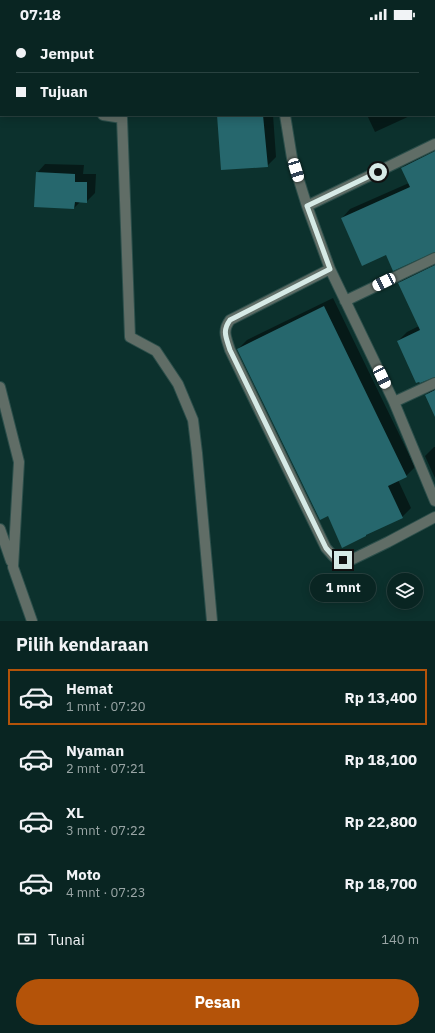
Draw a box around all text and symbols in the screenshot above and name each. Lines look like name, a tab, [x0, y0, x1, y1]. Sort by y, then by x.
text: 07:18	[20, 5, 61, 24]
text: Jemput	[40, 44, 94, 63]
text: Tujuan	[40, 82, 88, 101]
car	[287, 157, 305, 183]
route start	[369, 163, 387, 181]
car	[371, 271, 397, 293]
car	[371, 364, 393, 390]
route end	[334, 551, 352, 569]
map controls	[387, 573, 423, 609]
button: layers	[387, 573, 423, 609]
callout: 1 mnt	[310, 574, 376, 602]
text: 1 mnt	[325, 579, 361, 596]
text: Pilih kendaraan	[16, 633, 149, 656]
icon: car	[18, 679, 54, 715]
text: Hemat	[66, 679, 113, 698]
text: Rp 13,400	[345, 688, 417, 707]
text: 1 mnt · 07:20	[66, 698, 146, 715]
icon: car	[18, 741, 54, 777]
text: Nyaman	[66, 741, 124, 760]
text: Rp 18,100	[345, 750, 417, 769]
text: 2 mnt · 07:21	[66, 760, 146, 777]
icon: car	[18, 803, 54, 839]
text: XL	[66, 803, 84, 822]
text: Rp 22,800	[345, 812, 417, 831]
text: 3 mnt · 07:22	[66, 822, 146, 839]
icon: car	[18, 865, 54, 901]
text: Moto	[66, 865, 101, 884]
text: Rp 18,700	[345, 874, 417, 893]
text: 4 mnt · 07:23	[66, 884, 146, 901]
icon: cash	[16, 928, 38, 950]
text: Tunai	[48, 930, 85, 949]
text: 140 m	[381, 931, 419, 948]
button: Pesan	[16, 979, 419, 1025]

